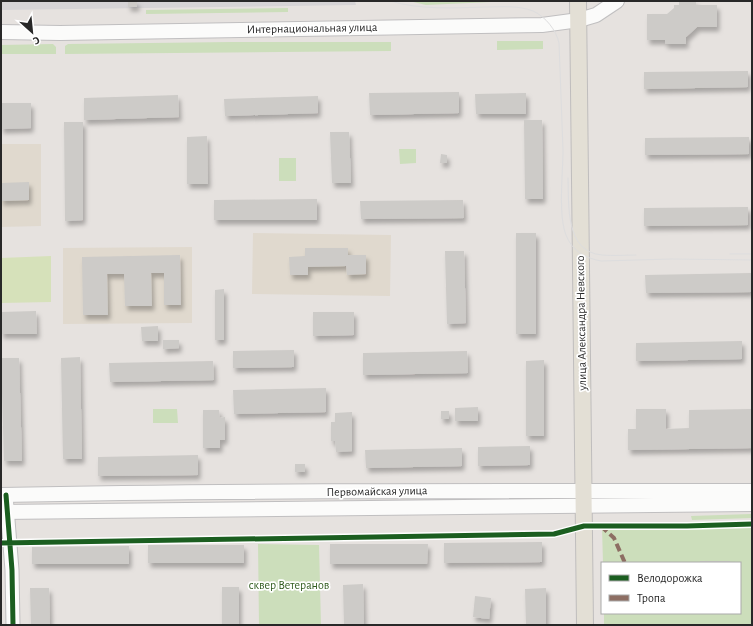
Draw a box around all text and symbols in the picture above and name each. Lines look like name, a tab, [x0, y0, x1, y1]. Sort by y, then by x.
north arrow	[12, 12, 52, 52]
street label: Интернациональная улица	[246, 21, 378, 36]
text: С	[31, 34, 42, 47]
street label: улица Александра Невского	[574, 255, 589, 392]
street label: Первомайская улица	[326, 484, 428, 499]
legend	[601, 562, 741, 614]
text: Велодорожка	[637, 572, 703, 584]
park label: сквер Ветеранов	[249, 579, 330, 591]
text: Тропа	[637, 592, 666, 604]

